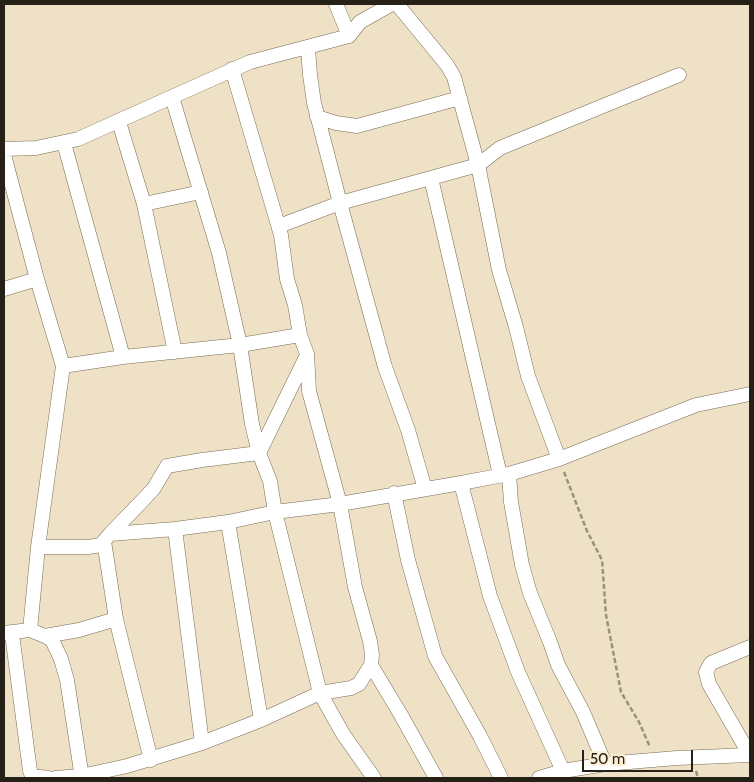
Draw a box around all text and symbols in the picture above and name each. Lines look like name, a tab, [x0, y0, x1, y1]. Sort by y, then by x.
scale bar	[584, 740, 695, 772]
text: 50 m	[590, 750, 625, 768]

